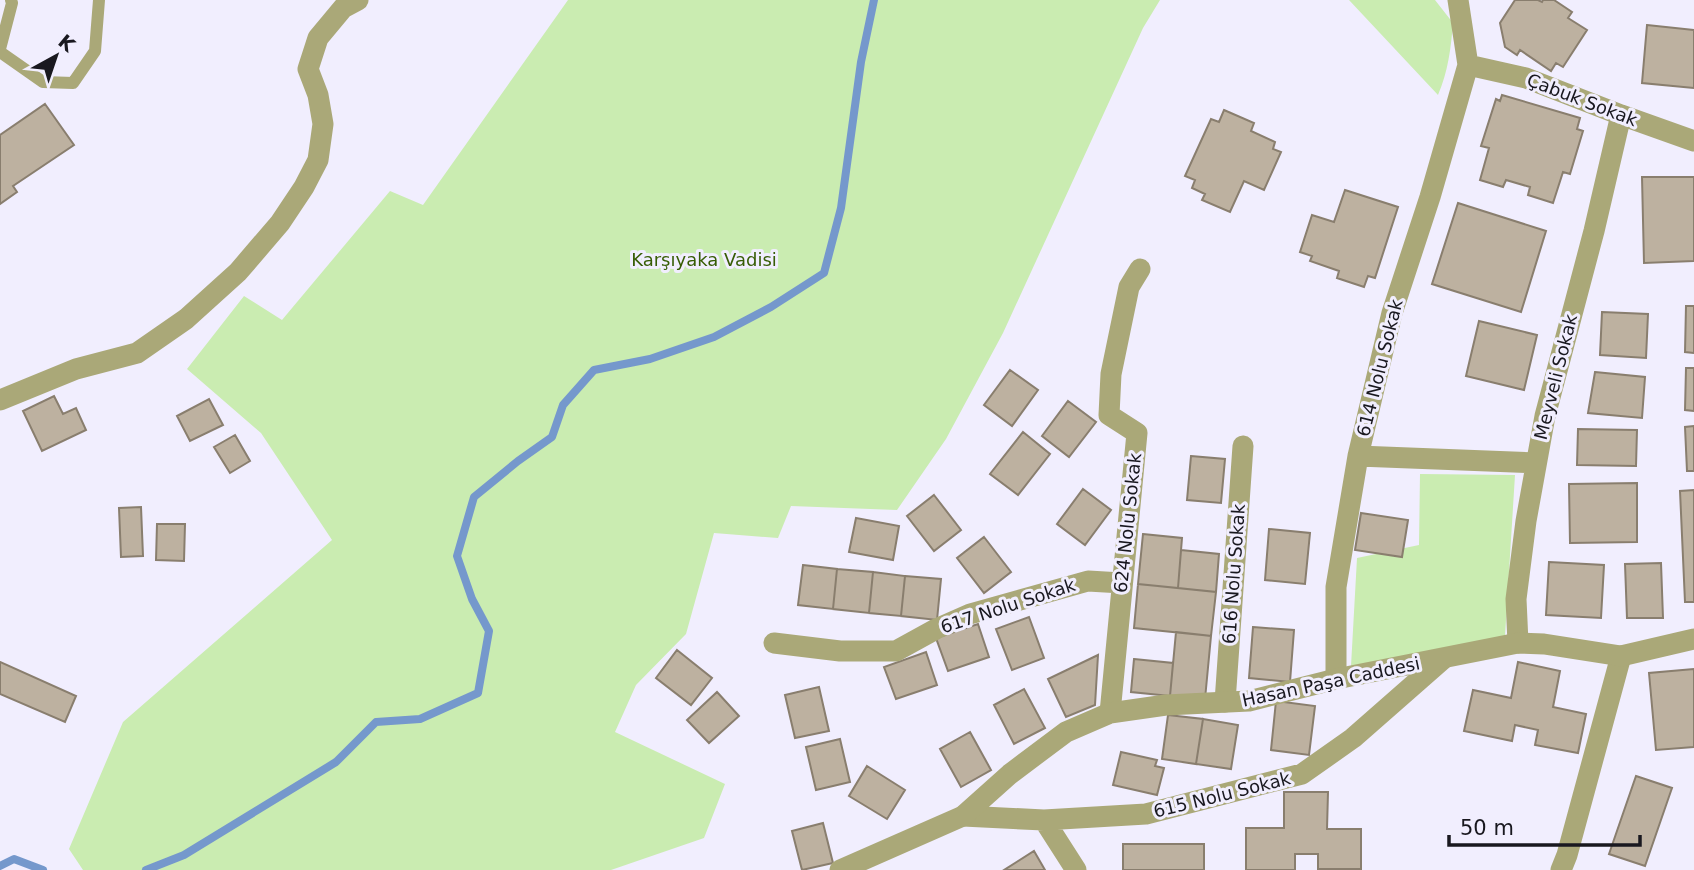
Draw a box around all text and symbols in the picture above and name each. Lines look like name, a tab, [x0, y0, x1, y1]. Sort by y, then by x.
north arrow	[21, 21, 91, 91]
text: K	[54, 30, 81, 57]
street label: Çabuk Sokak	[1524, 69, 1641, 130]
park label: Karşıyaka Vadisi	[631, 249, 777, 270]
street label: 614 Nolu Sokak	[1352, 297, 1407, 439]
street label: Meyveli Sokak	[1530, 311, 1581, 442]
street label: 624 Nolu Sokak	[1110, 451, 1145, 594]
street label: 616 Nolu Sokak	[1218, 502, 1249, 645]
street label: 617 Nolu Sokak	[938, 574, 1079, 637]
street label: Hasan Paşa Caddesi	[1240, 652, 1422, 711]
street label: 615 Nolu Sokak	[1151, 767, 1293, 822]
scale bar	[1449, 804, 1640, 848]
text: 50 m	[1460, 816, 1514, 840]

